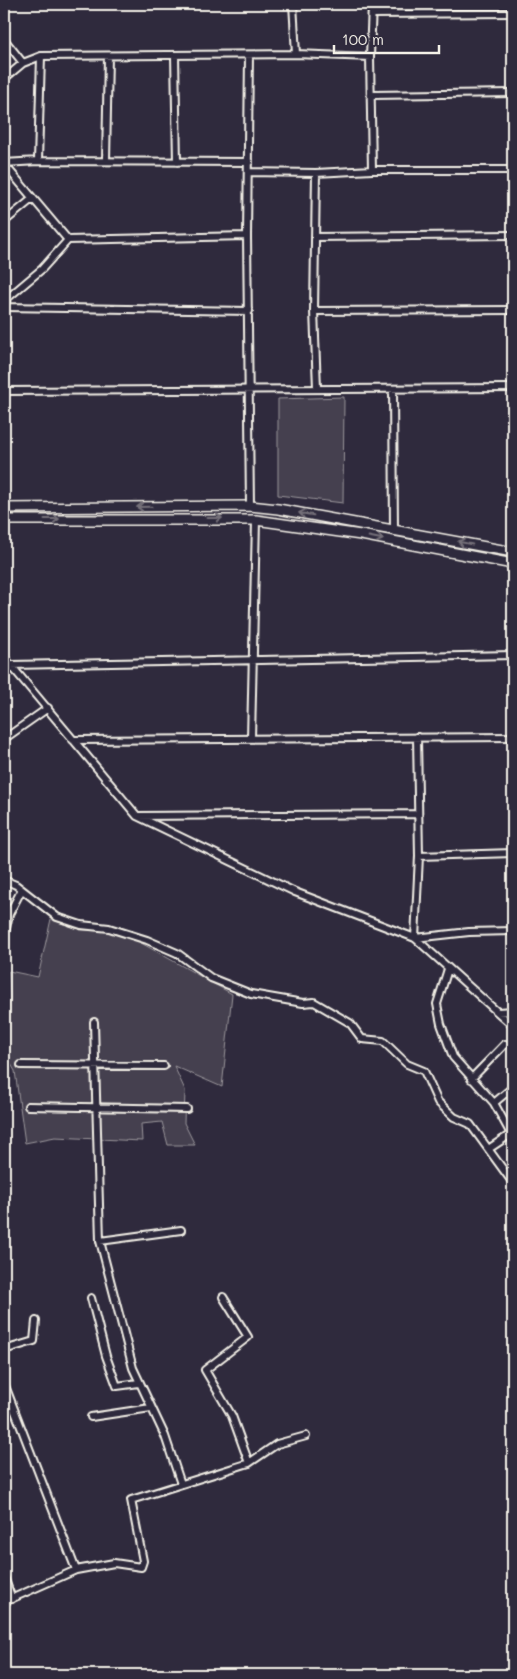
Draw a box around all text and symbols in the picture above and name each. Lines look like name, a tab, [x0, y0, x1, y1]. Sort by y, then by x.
scale bar	[334, 22, 440, 54]
text: 100 m	[342, 29, 384, 49]
one-way arrow	[136, 502, 152, 512]
one-way arrow	[298, 509, 314, 519]
one-way arrow	[206, 513, 223, 523]
one-way arrow	[44, 514, 60, 524]
one-way arrow	[368, 534, 384, 544]
one-way arrow	[458, 538, 474, 548]

